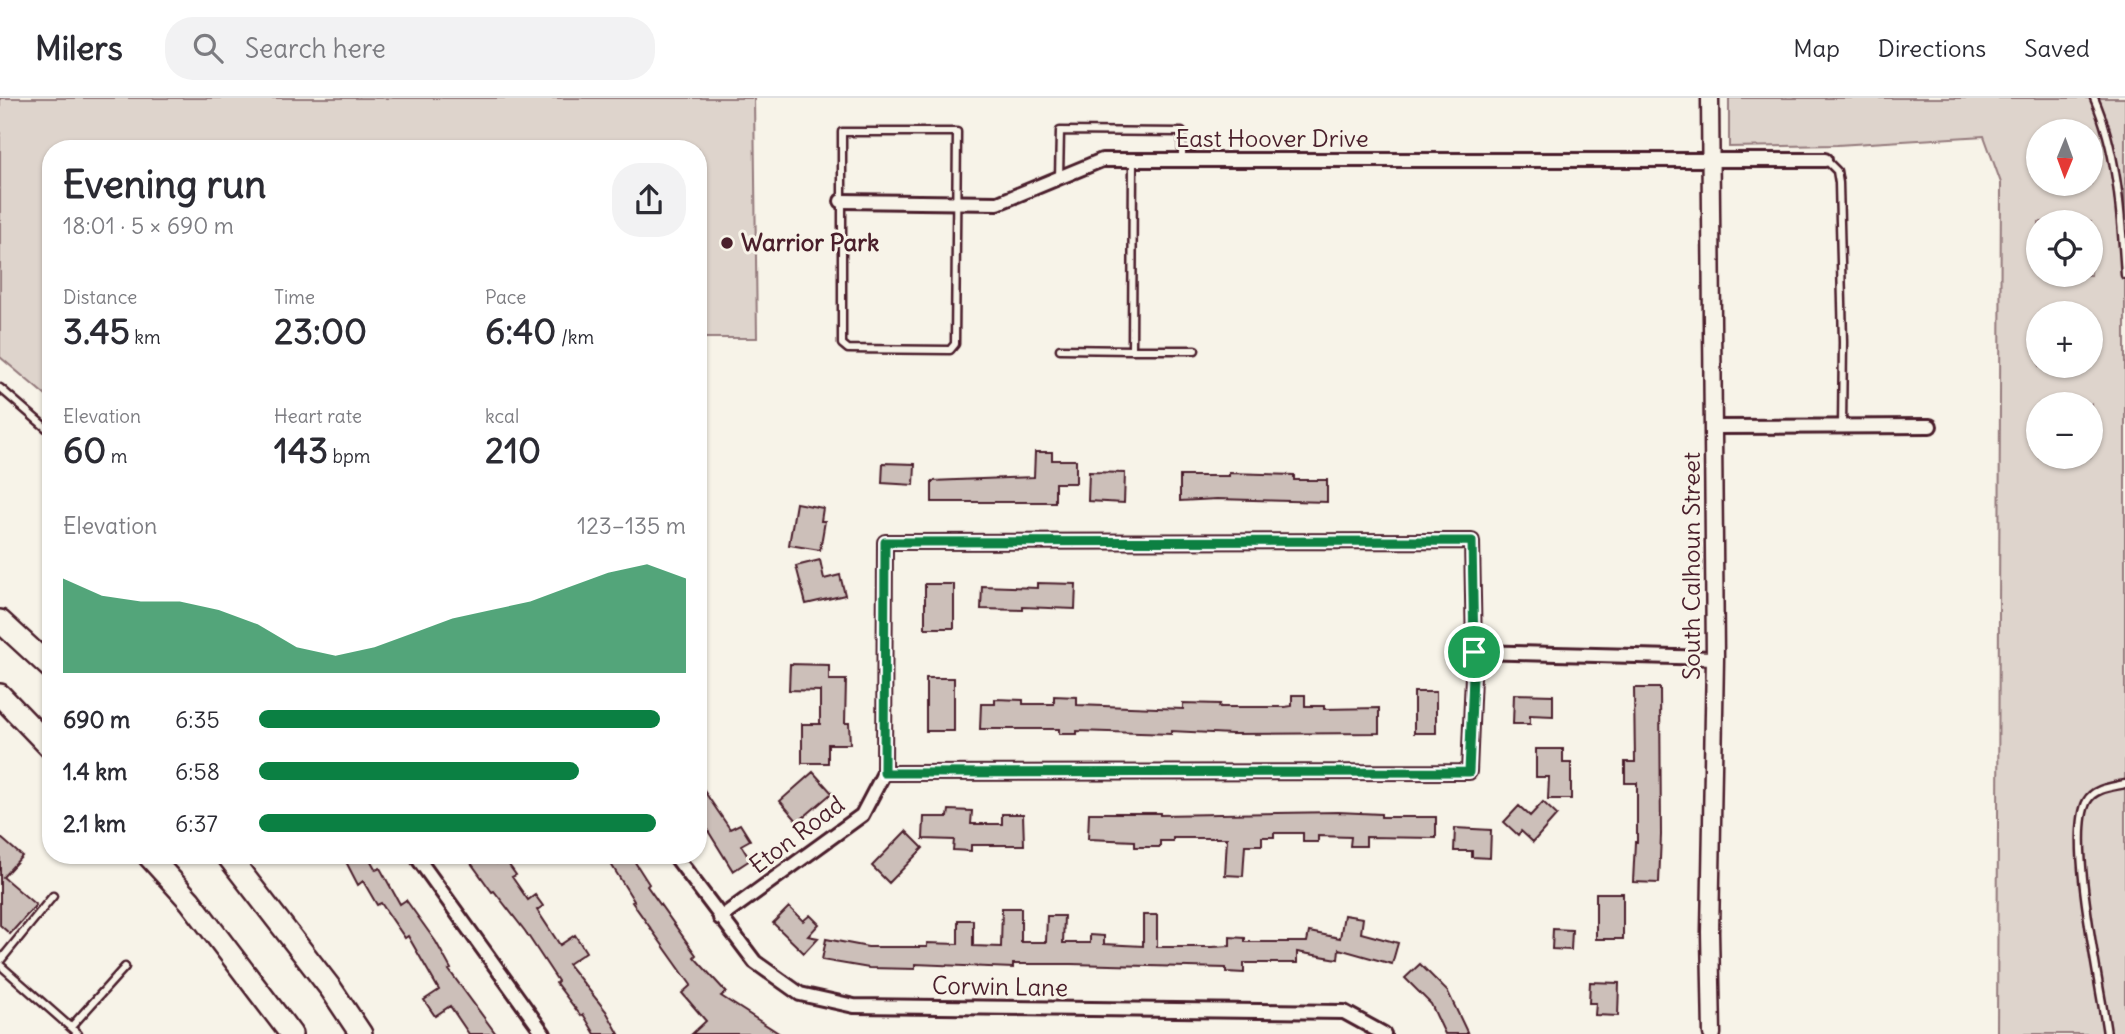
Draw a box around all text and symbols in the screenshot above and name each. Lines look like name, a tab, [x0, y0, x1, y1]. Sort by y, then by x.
search box	[165, 17, 655, 80]
text: Milers	[35, 27, 123, 69]
icon: search	[189, 29, 227, 67]
text: Search here	[245, 32, 386, 65]
text: Map	[1793, 33, 1840, 63]
text: Directions	[1878, 33, 1986, 63]
text: Saved	[2024, 33, 2090, 63]
north arrow	[2026, 119, 2104, 196]
map controls	[2026, 119, 2103, 469]
street label: East Hoover Drive	[1175, 123, 1369, 153]
text: Evening run	[63, 161, 266, 208]
button: share	[612, 163, 686, 237]
button: locate	[2026, 210, 2103, 287]
text: 18:01 · 5 × 690 m	[63, 211, 234, 240]
place label: Warrior Park	[741, 227, 879, 257]
marker: Warrior Park	[719, 235, 735, 251]
text: Distance	[63, 285, 137, 309]
text: Time	[274, 285, 315, 309]
text: Pace	[485, 285, 526, 309]
button: +	[2026, 301, 2103, 378]
text: 3.45	[63, 309, 130, 353]
text: 23:00	[274, 309, 367, 353]
text: 6:40	[485, 309, 556, 353]
text: km	[130, 325, 161, 349]
text: /km	[556, 325, 594, 349]
button: −	[2026, 392, 2103, 469]
text: Elevation	[63, 404, 141, 428]
text: Heart rate	[274, 404, 362, 428]
text: kcal	[485, 404, 519, 428]
text: 60	[63, 428, 106, 472]
text: 143	[274, 428, 328, 472]
text: 210	[485, 428, 541, 472]
text: m	[106, 444, 127, 468]
text: bpm	[328, 444, 371, 468]
street label: South Calhoun Street	[1676, 452, 1706, 680]
text: Elevation	[63, 511, 157, 540]
text: 123–135 m	[577, 511, 686, 540]
pin	[1444, 622, 1504, 682]
icon: arrive	[1455, 633, 1493, 671]
text: 690 m	[63, 705, 130, 734]
text: 6:35	[175, 705, 220, 734]
text: 1.4 km	[63, 757, 127, 786]
text: 6:58	[175, 757, 220, 786]
street label: Eton Road	[743, 789, 850, 880]
text: 2.1 km	[63, 809, 126, 838]
text: 6:37	[175, 809, 218, 838]
street label: Corwin Lane	[932, 970, 1068, 1002]

